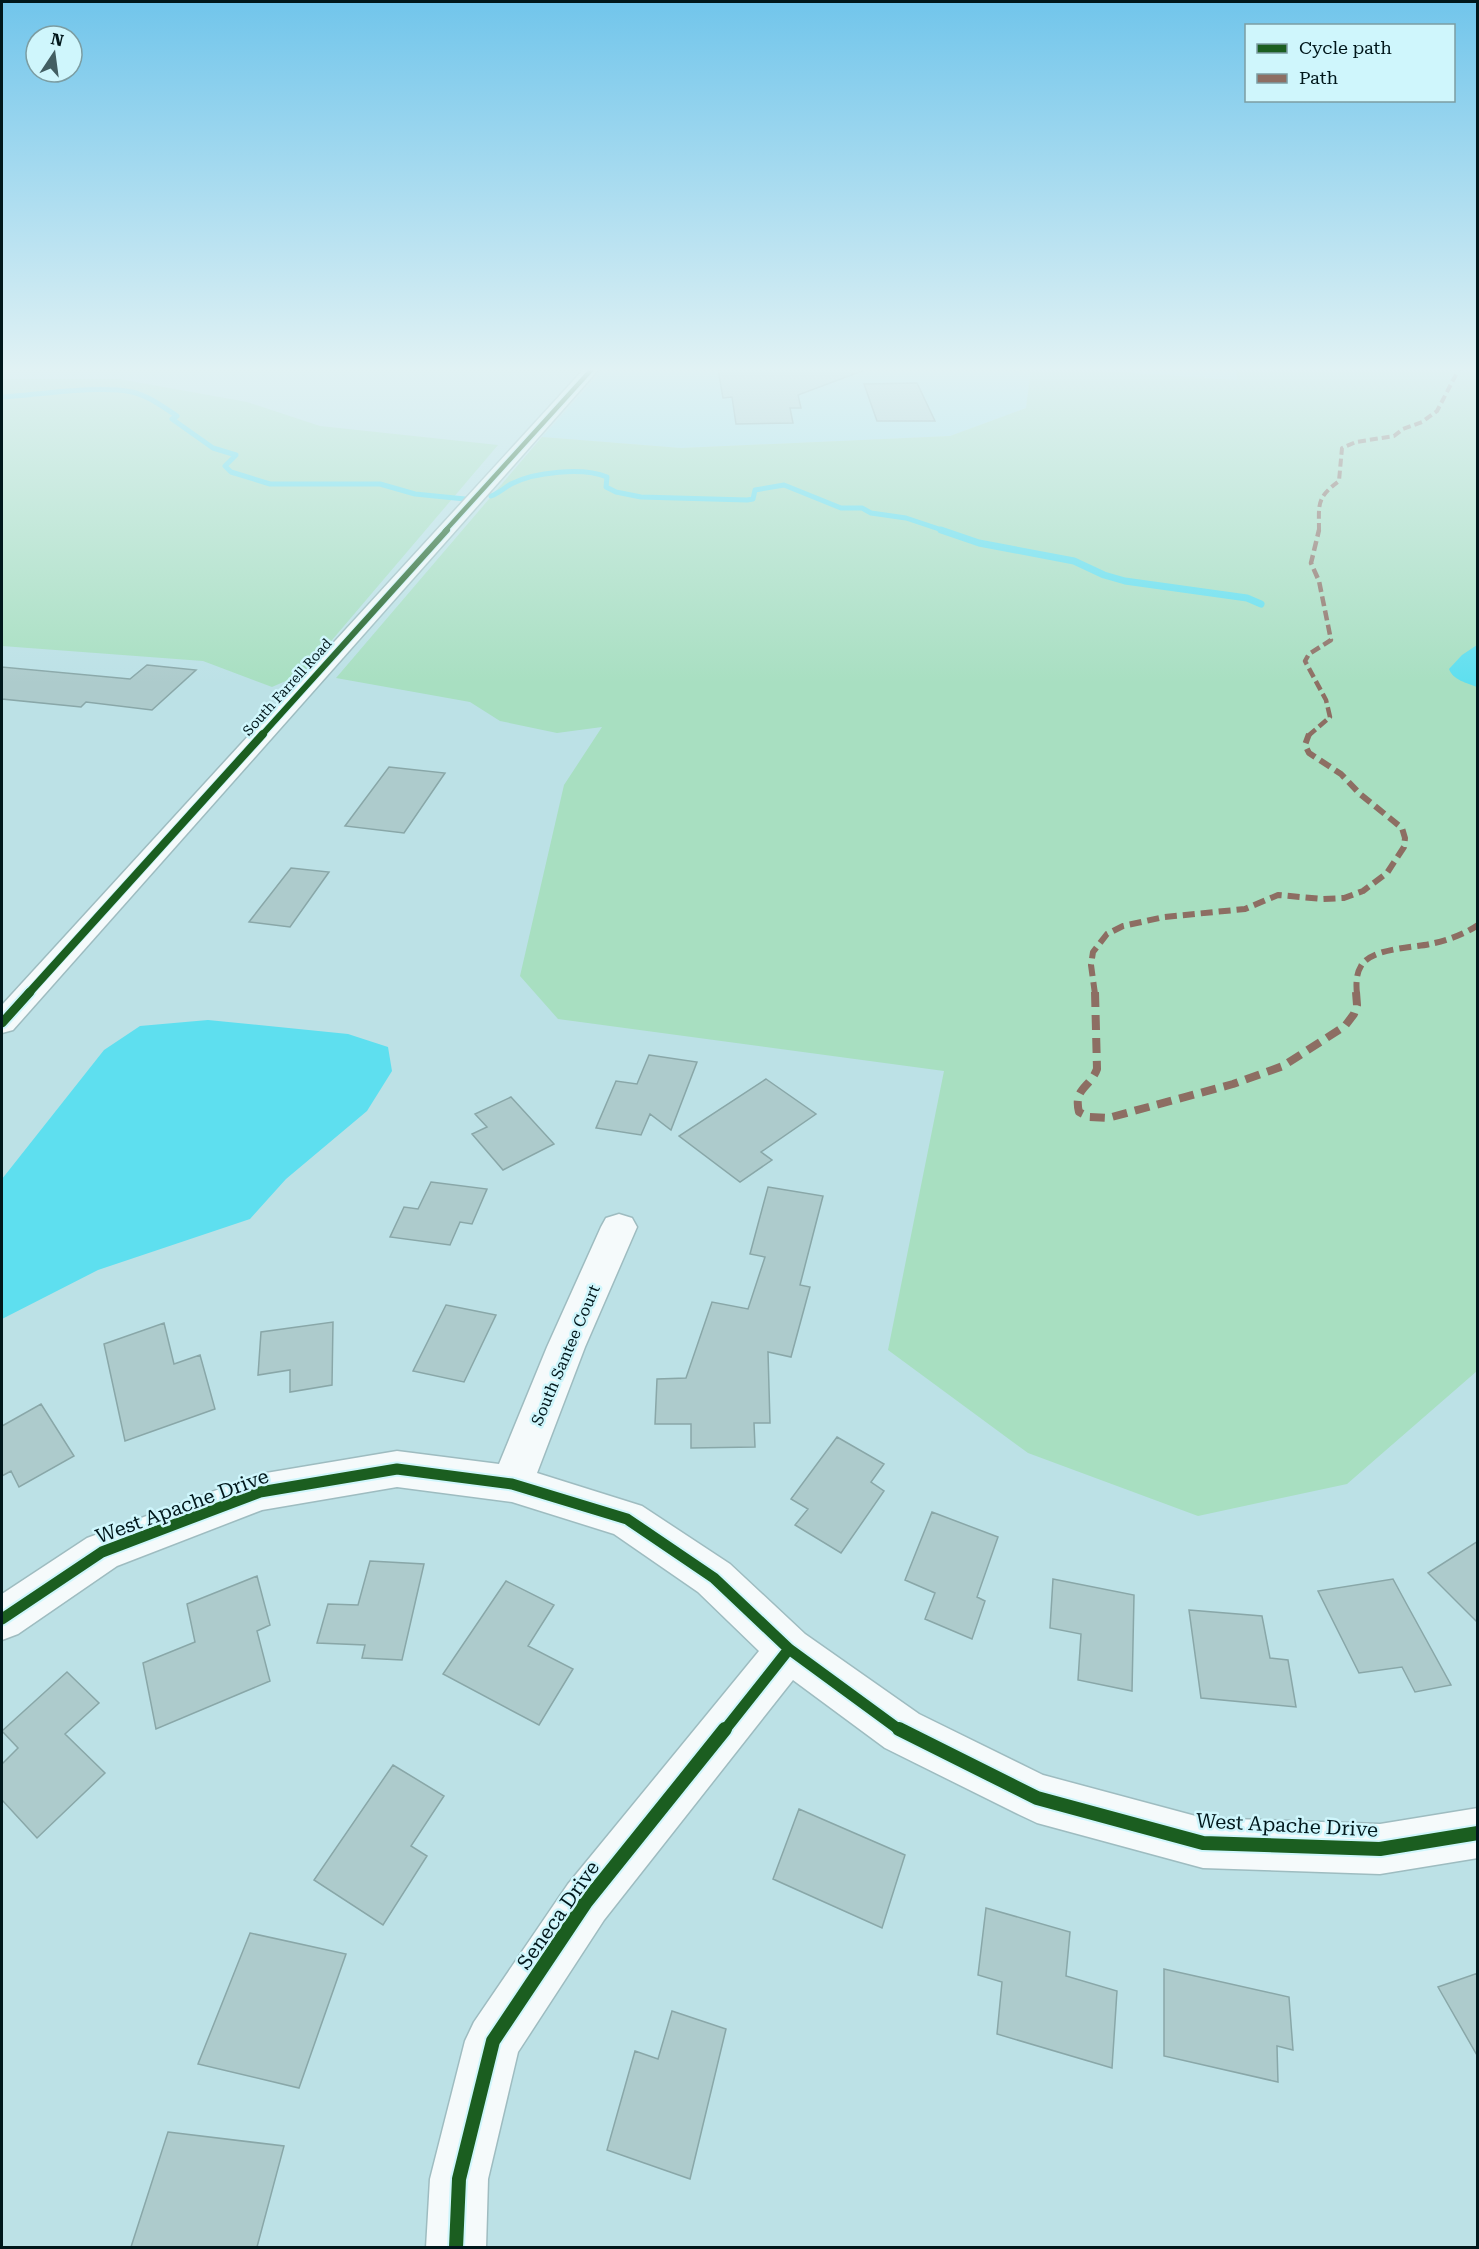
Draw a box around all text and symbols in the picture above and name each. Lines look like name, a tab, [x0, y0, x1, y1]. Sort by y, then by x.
north arrow	[24, 24, 84, 84]
legend	[1245, 24, 1455, 102]
text: N	[49, 29, 65, 51]
text: Cycle path	[1299, 37, 1392, 58]
text: Path	[1299, 67, 1338, 88]
street label: South Farrell Road	[239, 635, 335, 739]
street label: South Santee Court	[527, 1282, 604, 1428]
street label: West Apache Drive	[92, 1464, 272, 1548]
street label: West Apache Drive	[1195, 1808, 1379, 1842]
street label: Seneca Drive	[512, 1856, 604, 1974]

